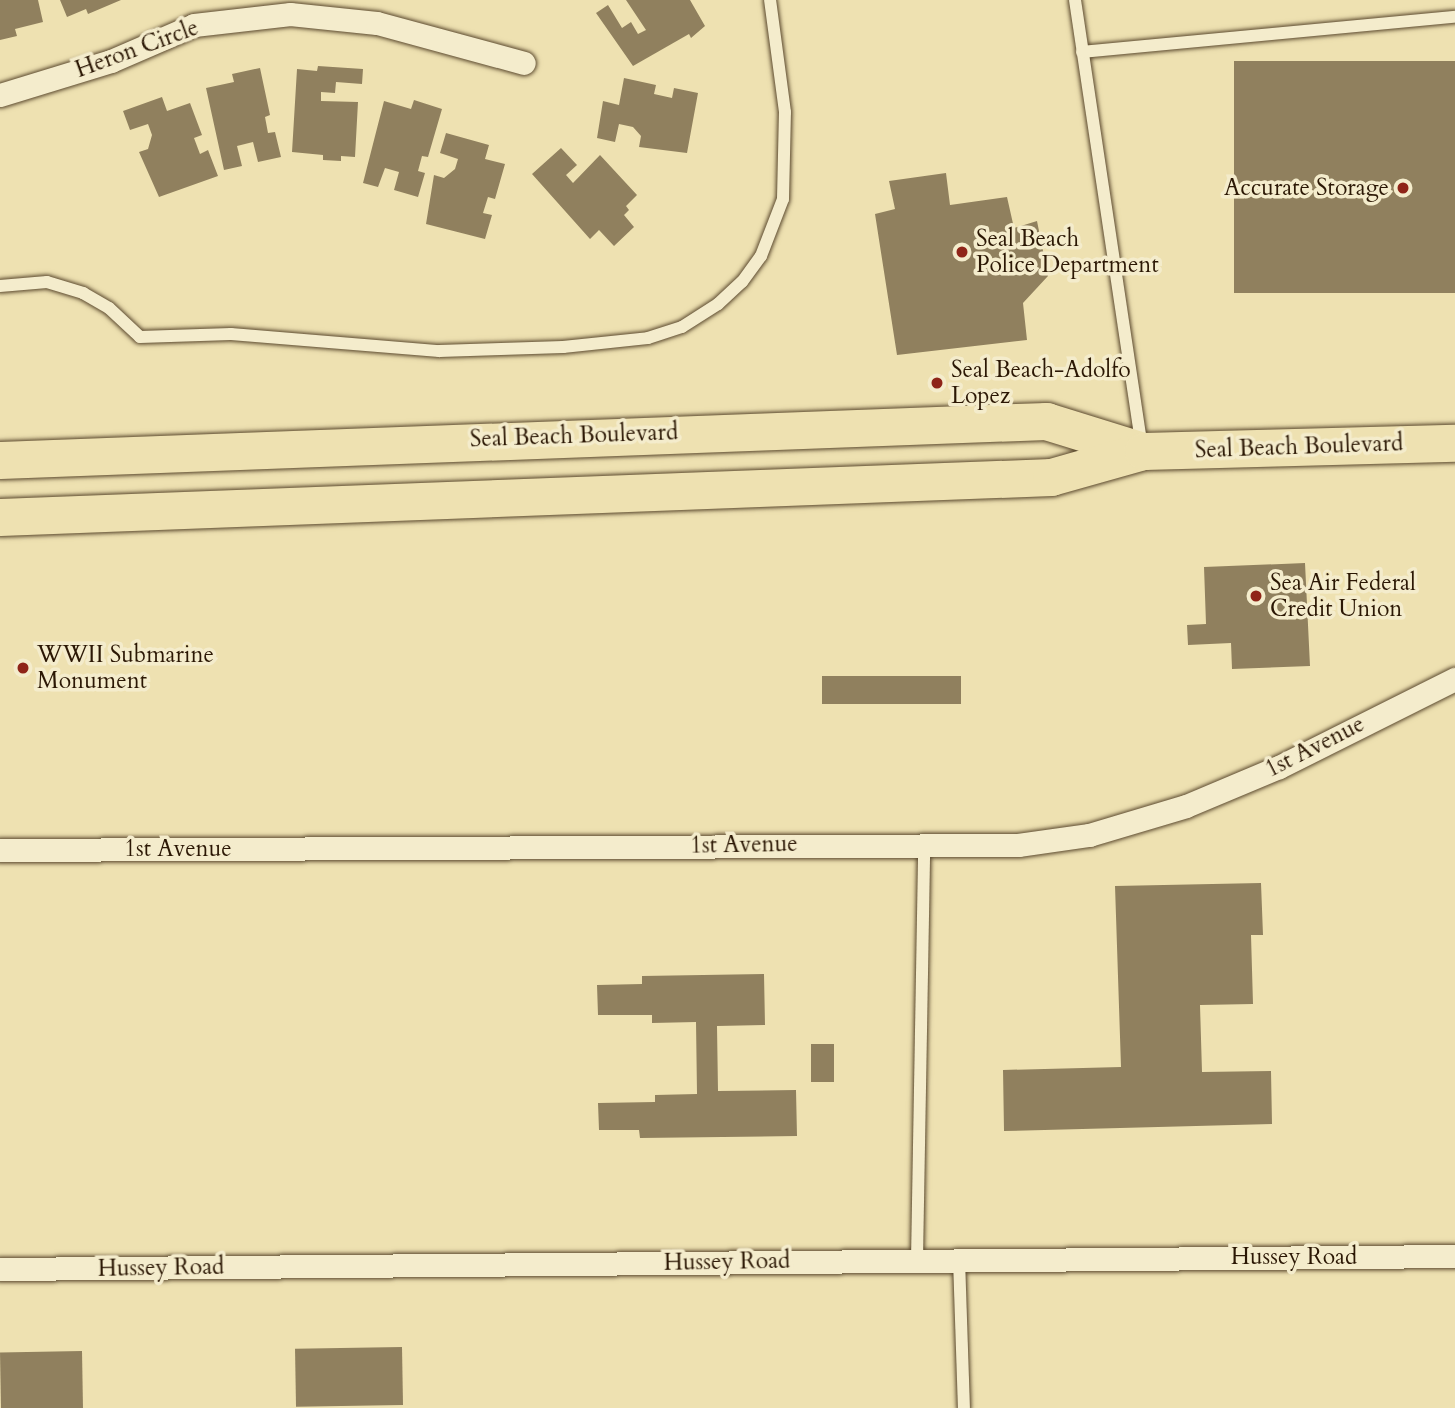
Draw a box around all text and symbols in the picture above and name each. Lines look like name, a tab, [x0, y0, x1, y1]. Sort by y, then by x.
street label: Heron Circle	[72, 14, 202, 84]
place label: Accurate Storage	[1224, 174, 1389, 202]
marker: Accurate Storage	[1395, 180, 1411, 196]
place label: Seal Beach Police Department	[976, 225, 1159, 279]
marker: Seal Beach Police Department	[954, 244, 970, 260]
place label: Seal Beach-Adolfo Lopez	[951, 356, 1131, 410]
marker: Seal Beach-Adolfo Lopez	[929, 375, 945, 391]
street label: Seal Beach Boulevard	[469, 419, 679, 453]
street label: Seal Beach Boulevard	[1194, 430, 1404, 464]
place label: Sea Air Federal Credit Union	[1270, 569, 1416, 623]
marker: Sea Air Federal Credit Union	[1248, 588, 1264, 604]
place label: WWII Submarine Monument	[37, 641, 214, 695]
marker: WWII Submarine Monument	[15, 660, 31, 676]
street label: 1st Avenue	[1261, 710, 1369, 784]
street label: 1st Avenue	[690, 830, 798, 860]
street label: 1st Avenue	[124, 835, 232, 863]
street label: Hussey Road	[1231, 1243, 1357, 1271]
street label: Hussey Road	[663, 1247, 791, 1277]
street label: Hussey Road	[97, 1253, 225, 1283]

